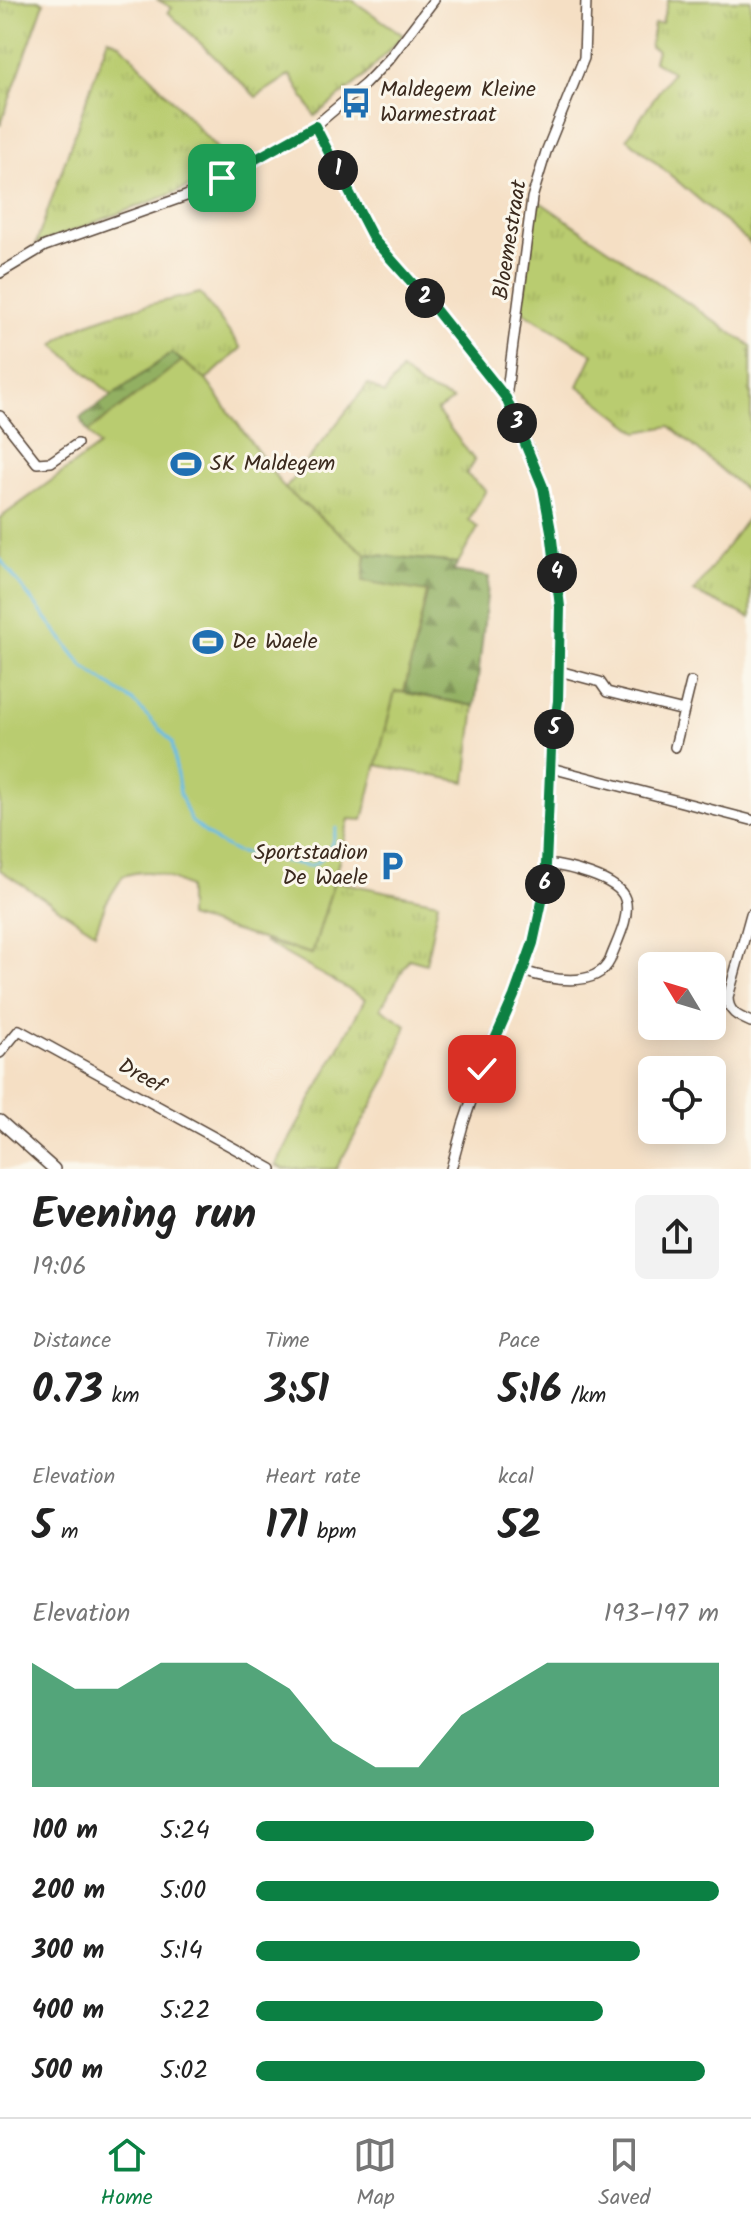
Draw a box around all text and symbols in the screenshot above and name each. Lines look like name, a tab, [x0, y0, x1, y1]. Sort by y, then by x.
place label: Maldegem Kleine Warmestraat	[380, 73, 536, 133]
bus stop icon: Maldegem Kleine Warmestraat	[339, 86, 373, 120]
pin	[188, 144, 256, 212]
pin: 1	[318, 150, 358, 190]
text: 1	[335, 152, 341, 187]
icon: arrive	[200, 156, 244, 200]
street label: Bloemestraat	[484, 177, 538, 303]
pin: 2	[405, 278, 445, 318]
text: 2	[419, 280, 431, 315]
pin: 3	[497, 403, 537, 443]
text: 3	[511, 405, 523, 440]
sports icon: SK Maldegem	[169, 447, 203, 481]
place label: SK Maldegem	[210, 447, 335, 482]
pin: 4	[537, 553, 577, 593]
text: 4	[551, 555, 563, 590]
sports icon: De Waele	[191, 625, 225, 659]
place label: De Waele	[232, 625, 318, 660]
pin: 5	[534, 709, 574, 749]
text: 5	[548, 711, 560, 746]
place label: Sportstadion De Waele	[254, 836, 368, 896]
parking icon: Sportstadion De Waele	[375, 849, 409, 883]
pin: 6	[525, 864, 565, 904]
text: 6	[539, 866, 551, 901]
north arrow	[638, 952, 726, 1040]
map controls	[638, 952, 726, 1144]
pin	[448, 1035, 516, 1103]
icon: check	[460, 1047, 504, 1091]
street label: Dreef	[111, 1050, 174, 1106]
button: locate	[638, 1056, 726, 1144]
text: Evening run	[32, 1181, 256, 1251]
button: share	[635, 1195, 719, 1279]
text: 19:06	[32, 1246, 87, 1288]
text: Distance	[32, 1324, 111, 1359]
text: Time	[265, 1324, 309, 1359]
text: Pace	[498, 1324, 540, 1359]
text: 0.73	[32, 1359, 103, 1423]
text: 3:51	[265, 1359, 329, 1423]
text: 5:16	[498, 1359, 562, 1423]
text: km	[103, 1379, 139, 1414]
text: /km	[562, 1379, 606, 1414]
text: Elevation	[32, 1460, 115, 1495]
text: Heart rate	[265, 1460, 361, 1495]
text: kcal	[498, 1460, 534, 1495]
text: 5	[32, 1495, 52, 1559]
text: 171	[265, 1495, 308, 1559]
text: 52	[498, 1495, 542, 1559]
text: m	[52, 1515, 79, 1550]
text: bpm	[308, 1515, 356, 1550]
text: Elevation	[32, 1593, 130, 1635]
text: 193–197 m	[603, 1593, 719, 1635]
text: 100 m	[32, 1810, 98, 1852]
text: 5:24	[160, 1810, 210, 1852]
text: 200 m	[32, 1870, 105, 1912]
text: 5:00	[160, 1870, 206, 1912]
text: 300 m	[32, 1930, 104, 1972]
text: 5:14	[160, 1930, 203, 1972]
text: 400 m	[32, 1990, 104, 2032]
text: 5:22	[160, 1990, 211, 2032]
text: 500 m	[32, 2050, 103, 2092]
text: 5:02	[160, 2050, 208, 2092]
tab: Home	[100, 2133, 153, 2216]
tab: Map	[353, 2133, 397, 2216]
tab: Saved	[598, 2133, 651, 2216]

